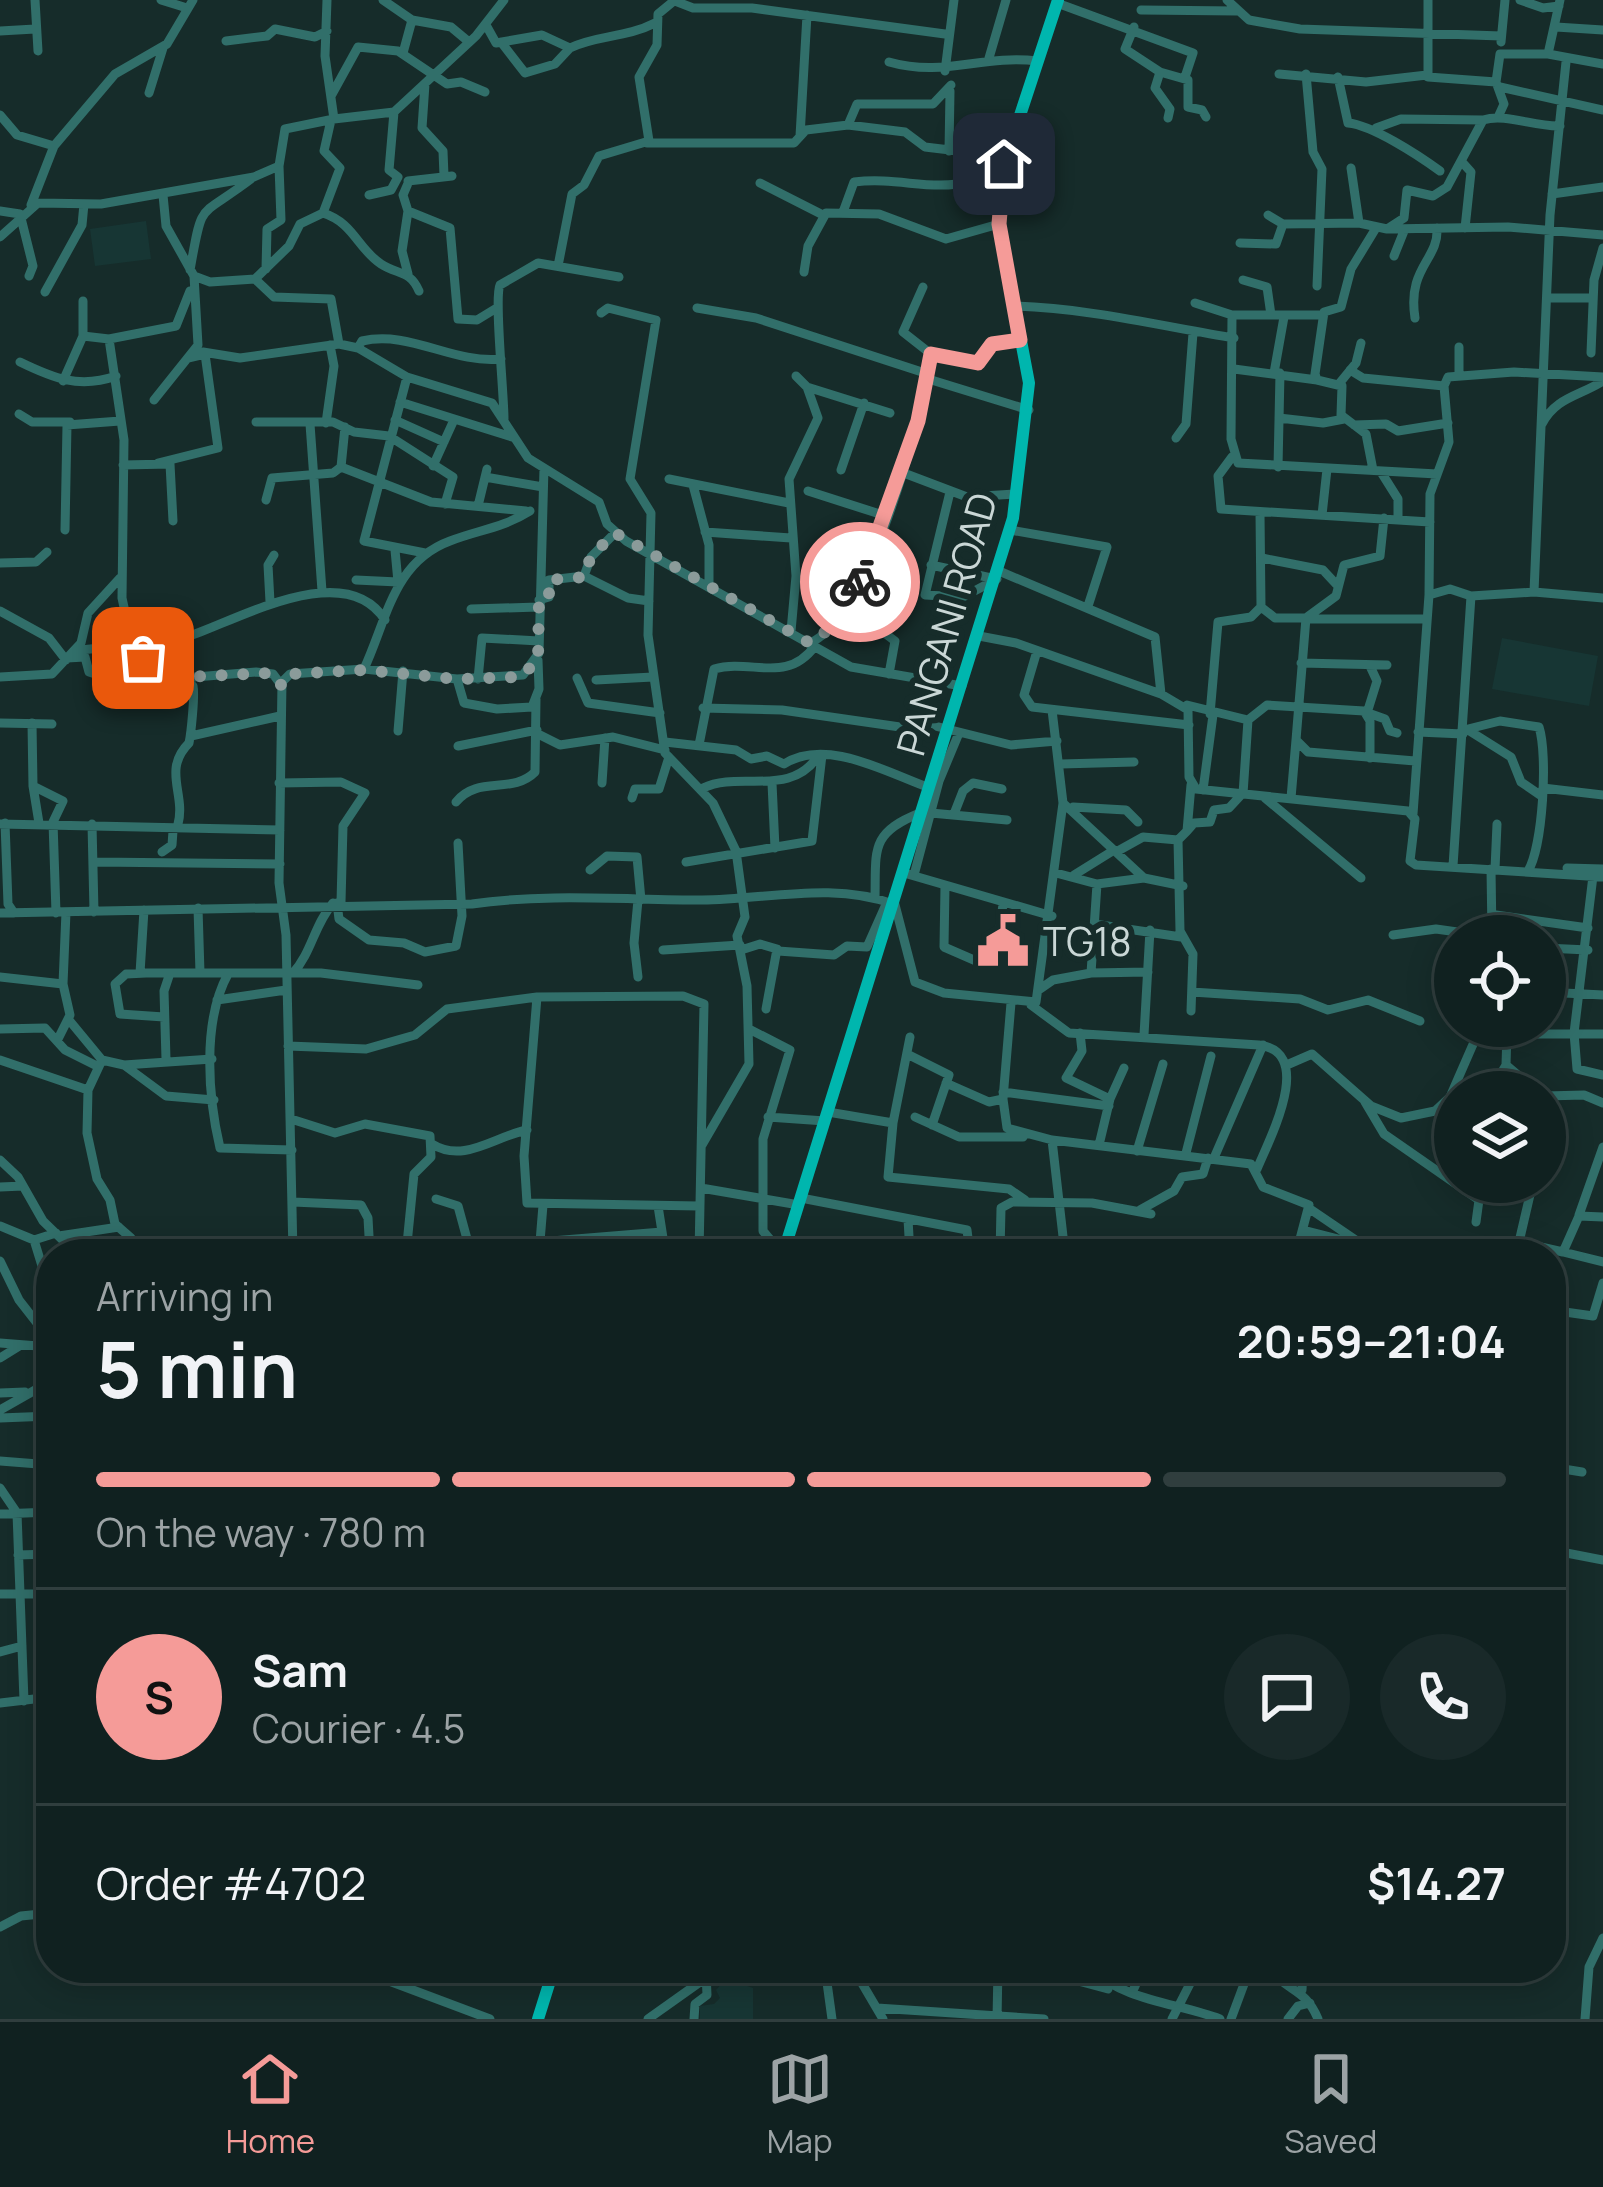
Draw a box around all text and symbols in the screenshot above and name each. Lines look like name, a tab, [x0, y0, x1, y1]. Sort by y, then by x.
pin	[953, 113, 1055, 215]
icon: home	[971, 131, 1037, 197]
street label: PANGANI ROAD	[883, 486, 1009, 762]
courier	[800, 522, 920, 642]
icon: bike	[827, 549, 893, 615]
pin	[92, 607, 194, 709]
icon: bag	[110, 625, 176, 691]
public building icon: TG18	[974, 912, 1032, 970]
place label: TG18	[1043, 914, 1132, 968]
map controls	[1434, 915, 1566, 1203]
button: locate	[1434, 915, 1566, 1047]
button: layers	[1434, 1071, 1566, 1203]
text: Arriving in	[96, 1269, 273, 1323]
text: 20:59–21:04	[1237, 1310, 1506, 1372]
text: 5 min	[96, 1315, 298, 1421]
text: On the way · 780 m	[96, 1505, 426, 1559]
button: chat	[1224, 1634, 1350, 1760]
button: phone	[1380, 1634, 1506, 1760]
text: Sam	[252, 1639, 348, 1701]
text: S	[144, 1666, 174, 1728]
text: Courier · 4.5	[252, 1701, 465, 1755]
text: Order #4702	[96, 1852, 366, 1914]
text: $14.27	[1367, 1852, 1506, 1914]
tab: Home	[226, 2046, 315, 2163]
tab: Map	[767, 2046, 833, 2163]
tab: Saved	[1284, 2046, 1377, 2163]

